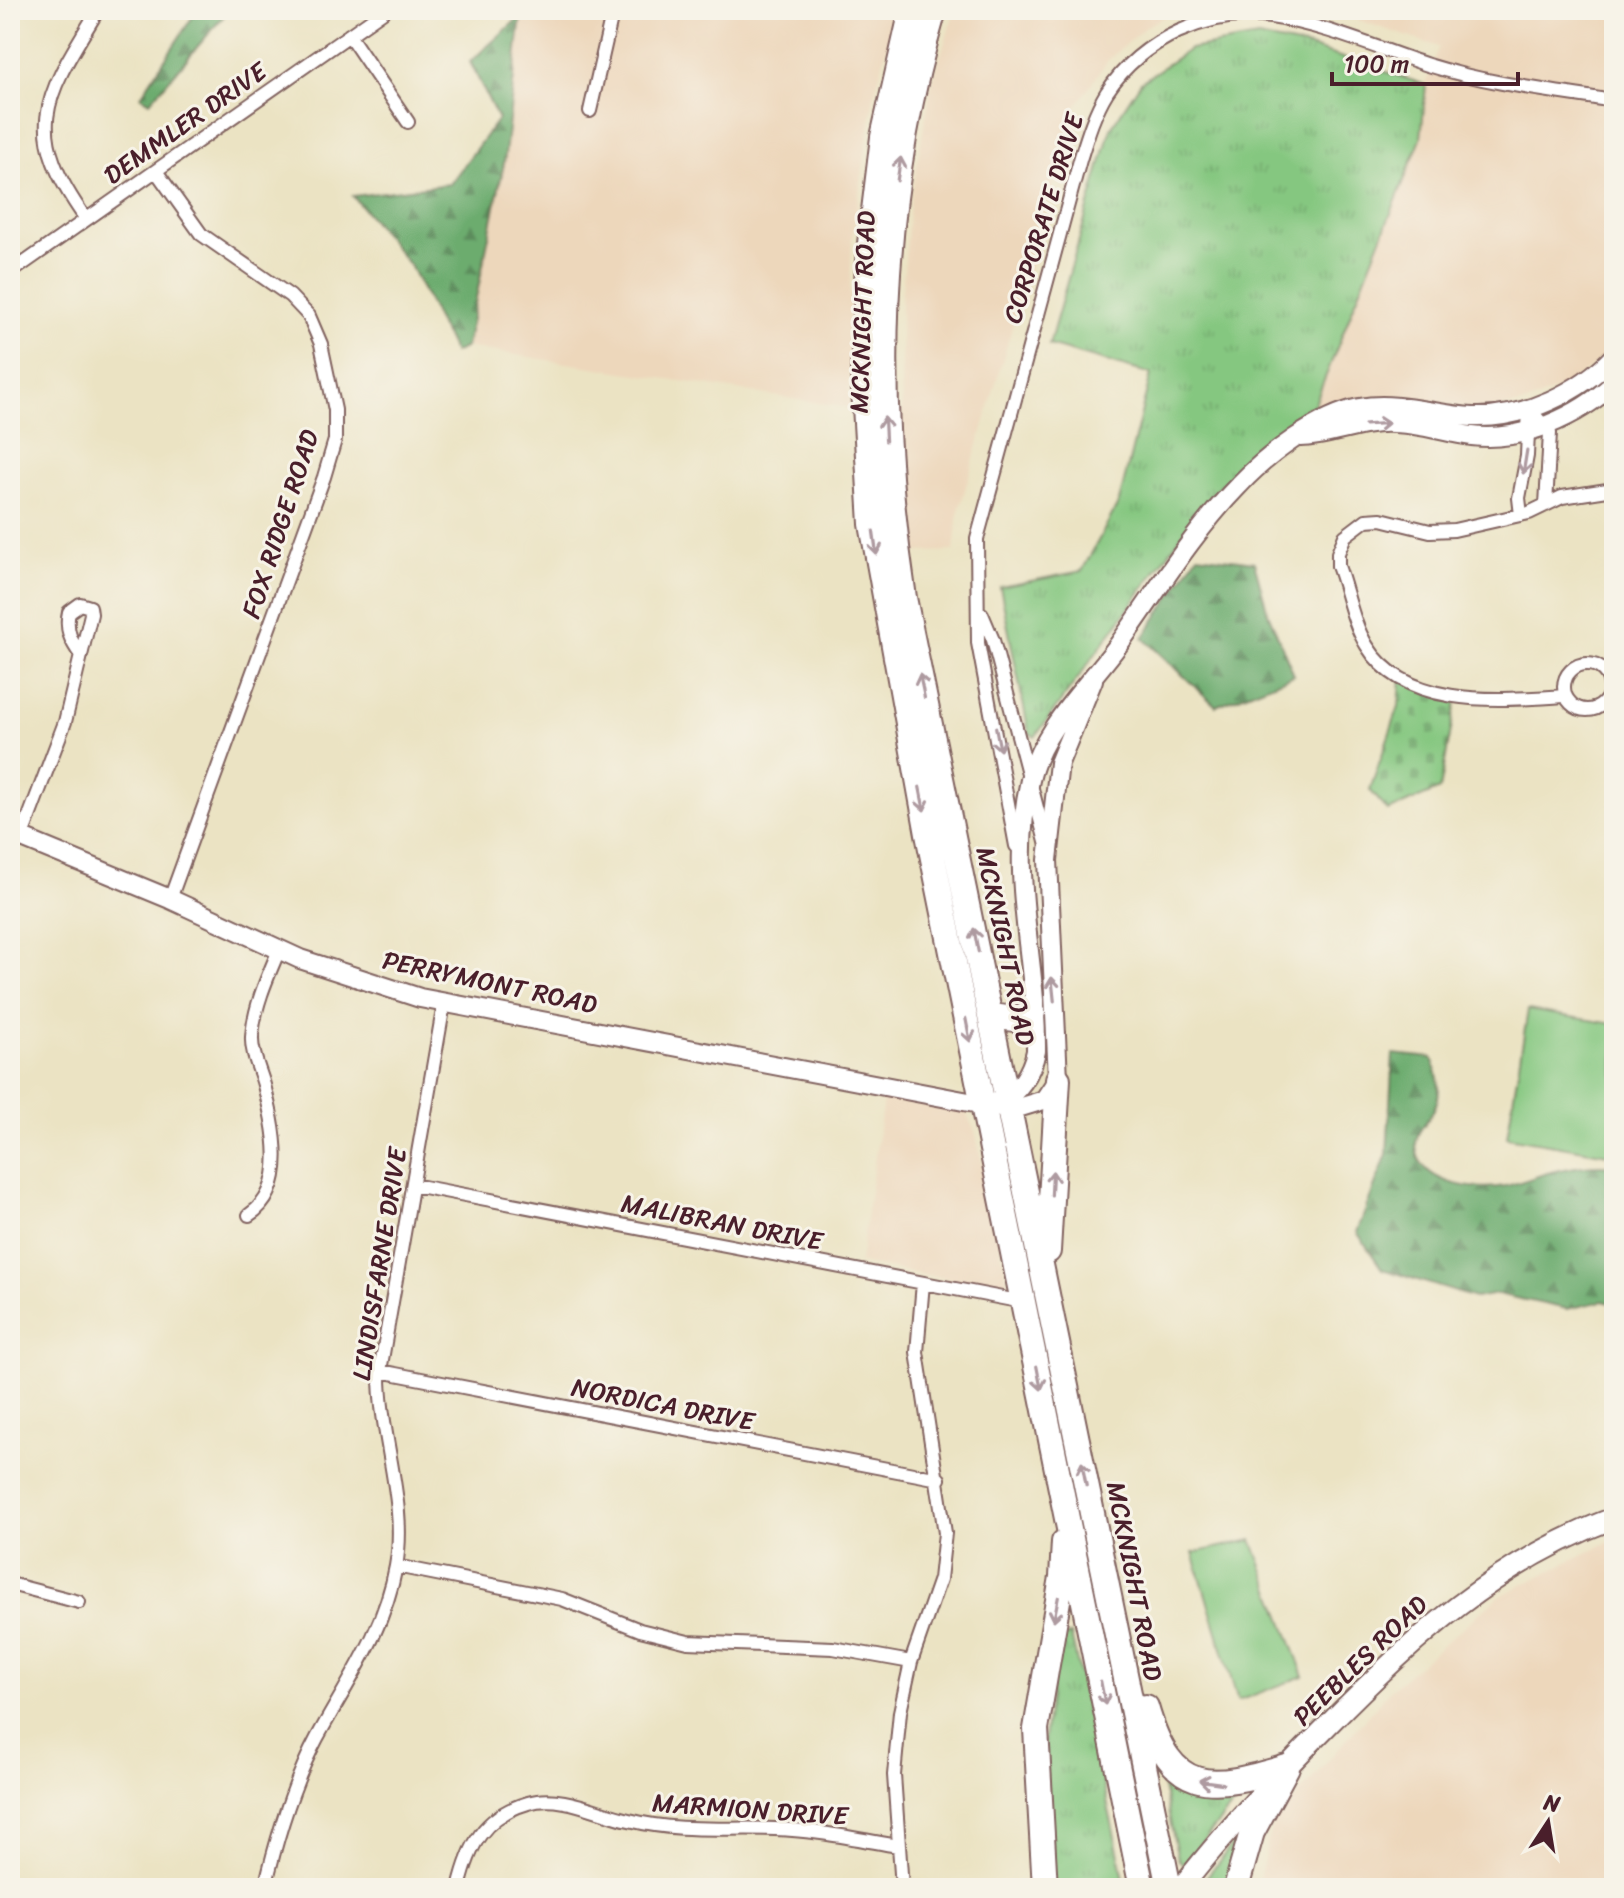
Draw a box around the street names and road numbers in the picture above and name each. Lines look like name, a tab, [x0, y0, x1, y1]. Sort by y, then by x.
street label: DEMMLER DRIVE	[93, 48, 278, 197]
street label: CORPORATE DRIVE	[989, 106, 1097, 329]
street label: MCKNIGHT ROAD	[835, 210, 889, 414]
street label: FOX RIDGE ROAD	[228, 423, 332, 624]
street label: MCKNIGHT ROAD	[962, 842, 1050, 1050]
street label: PERRYMONT ROAD	[378, 937, 602, 1027]
street label: LINDISFARNE DRIVE	[338, 1143, 420, 1384]
street label: MALIBRAN DRIVE	[617, 1180, 828, 1264]
street label: NORDICA DRIVE	[568, 1364, 760, 1445]
street label: MCKNIGHT ROAD	[1093, 1477, 1177, 1685]
street label: PEEBLES ROAD	[1281, 1582, 1439, 1737]
street label: MARMION DRIVE	[651, 1779, 851, 1839]

